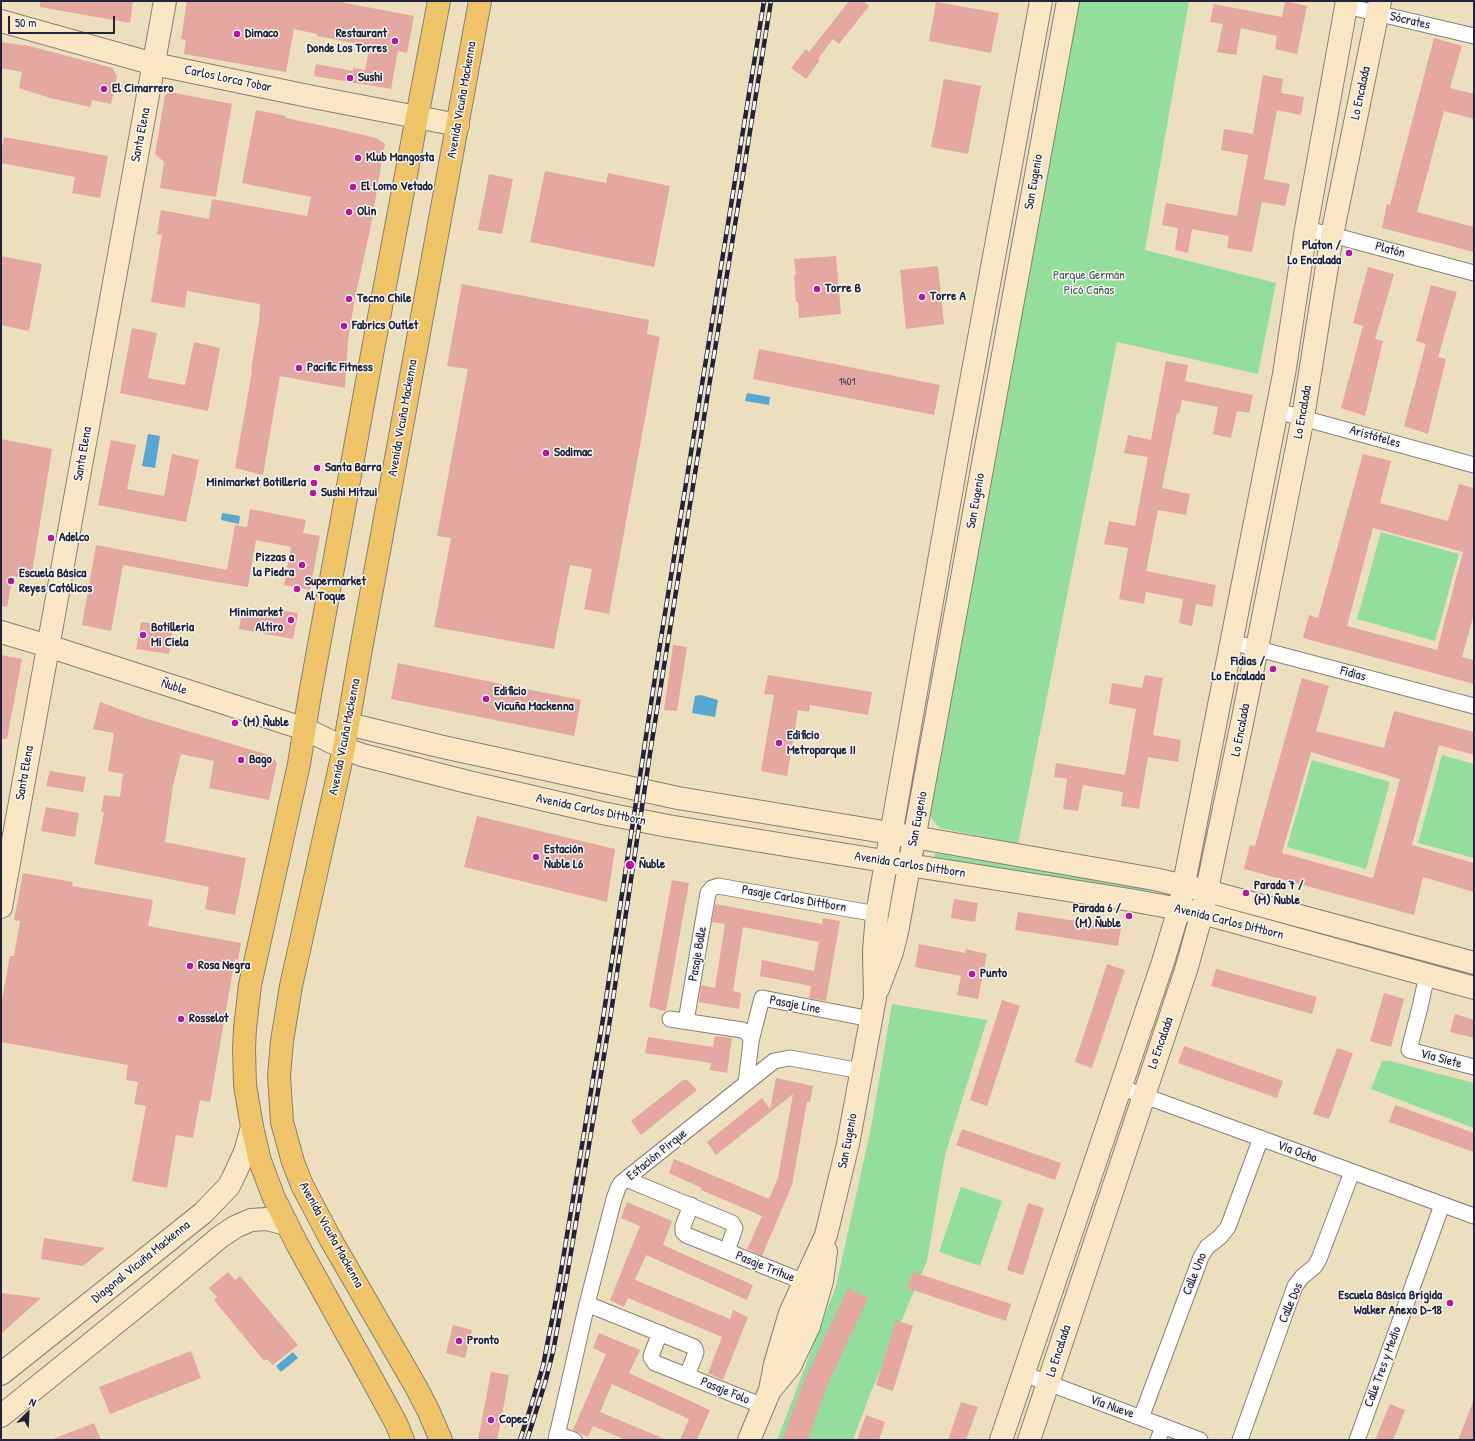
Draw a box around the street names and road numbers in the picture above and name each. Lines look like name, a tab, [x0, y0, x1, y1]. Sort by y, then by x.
street label: Sócrates	[1388, 9, 1432, 33]
street label: Avenida Vicuña Mackenna	[444, 40, 480, 160]
street label: Carlos Lorca Tobar	[183, 62, 273, 96]
street label: Lo Encalada	[1348, 65, 1374, 121]
street label: Santa Elena	[128, 107, 154, 163]
street label: San Eugenio	[1021, 153, 1047, 211]
street label: Platón	[1373, 239, 1407, 261]
street label: Avenida Vicuña Mackenna	[385, 358, 421, 478]
street label: Lo Encalada	[1291, 384, 1315, 440]
street label: Aristóteles	[1348, 422, 1402, 452]
street label: Santa Elena	[71, 426, 95, 482]
street label: San Eugenio	[963, 472, 989, 530]
street label: Fidias	[1338, 663, 1368, 685]
street label: Ñuble	[159, 676, 189, 698]
street label: Avenida Vicuña Mackenna	[326, 677, 364, 797]
street label: Lo Encalada	[1228, 702, 1254, 758]
street label: Santa Elena	[13, 745, 37, 801]
street label: San Eugenio	[905, 790, 931, 848]
street label: Avenida Carlos Dittborn	[535, 791, 647, 829]
street label: Avenida Carlos Dittborn	[853, 849, 967, 881]
street label: Pasaje Carlos Dittborn	[740, 882, 848, 916]
street label: Avenida Carlos Dittborn	[1173, 901, 1285, 943]
street label: Pasaje Bolle	[686, 925, 710, 983]
street label: Pasaje Line	[768, 992, 822, 1018]
street label: Lo Encalada	[1145, 1015, 1177, 1071]
street label: Vía Siete	[1419, 1046, 1463, 1072]
street label: San Eugenio	[835, 1112, 861, 1170]
street label: Estación Pirque	[624, 1126, 690, 1184]
street label: Vía Ocho	[1275, 1138, 1319, 1166]
street label: Avenida Vicuña Mackenna	[295, 1179, 367, 1291]
street label: Diagonal Vicuña Mackenna	[89, 1217, 193, 1307]
street label: Pasaje Trihue	[733, 1248, 797, 1286]
street label: Calle Uno	[1179, 1251, 1211, 1297]
street label: Calle Dos	[1276, 1280, 1306, 1326]
street label: Lo Encalada	[1043, 1323, 1075, 1379]
street label: Calle Tres y Medio	[1361, 1324, 1405, 1410]
street label: Pasaje Folo	[698, 1374, 752, 1408]
street label: Vía Nueve	[1088, 1392, 1136, 1422]

